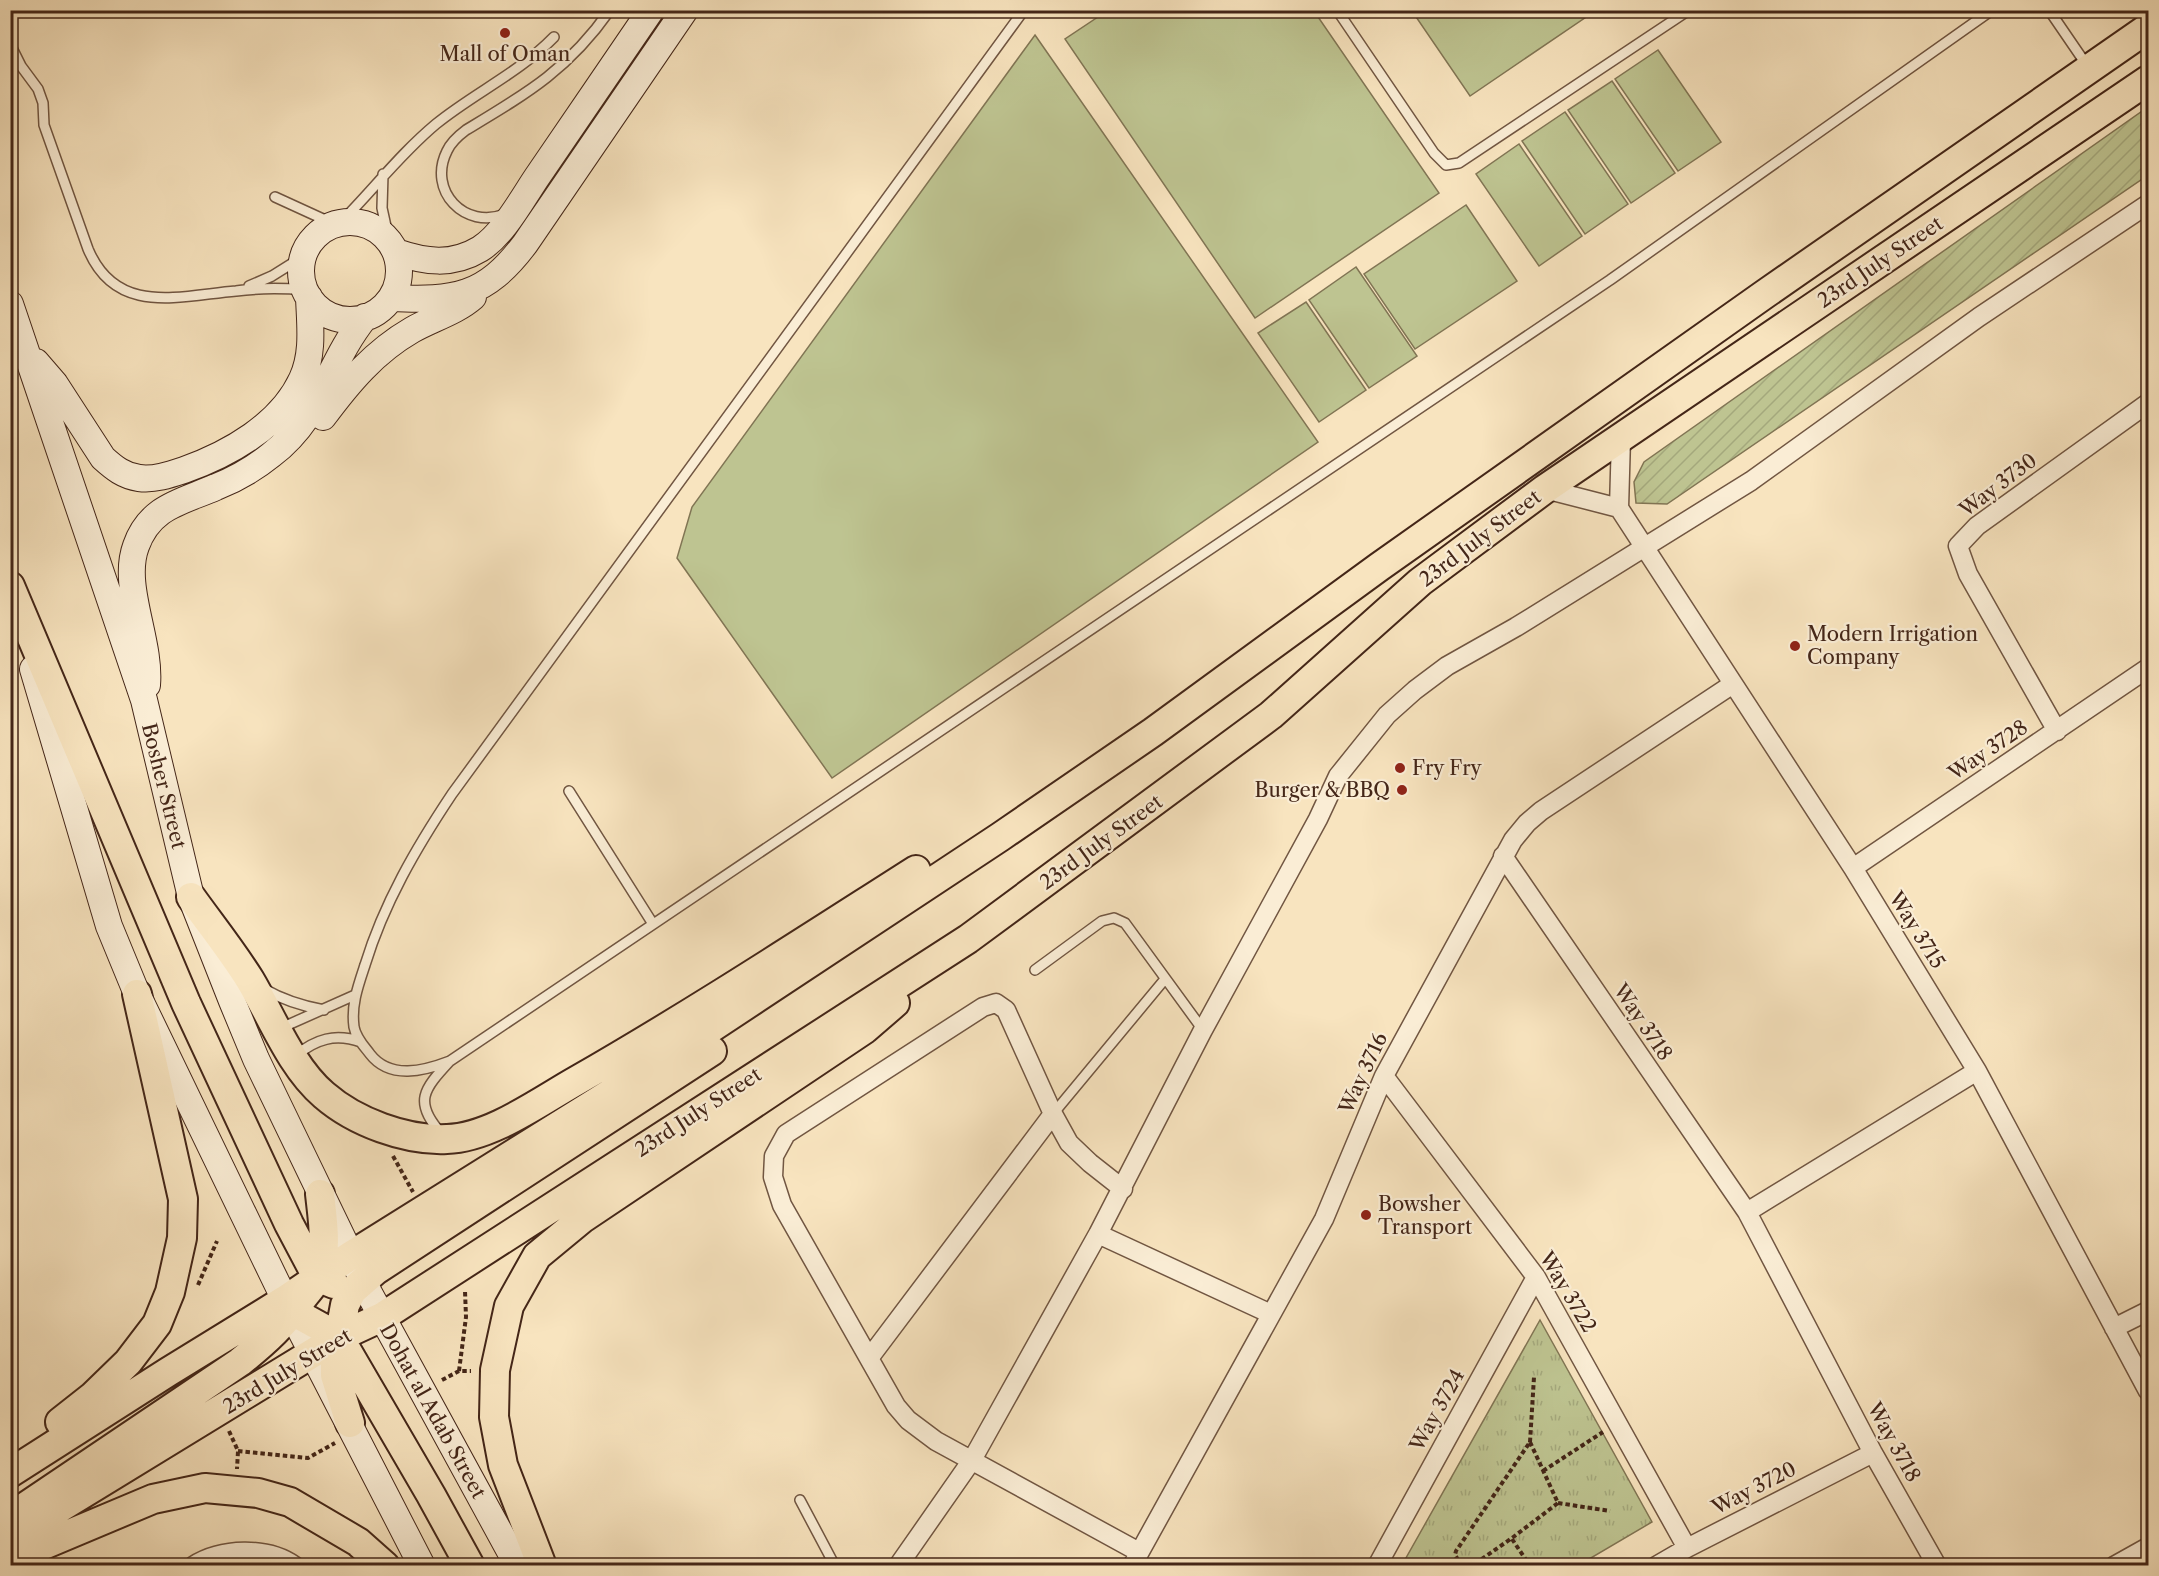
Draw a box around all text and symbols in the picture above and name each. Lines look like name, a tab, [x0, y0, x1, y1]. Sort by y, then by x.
marker: Mall of Oman	[498, 26, 512, 40]
place label: Mall of Oman	[440, 42, 571, 66]
street label: 23rd July Street	[1813, 211, 1947, 313]
street label: Way 3730	[1954, 448, 2041, 522]
street label: 23rd July Street	[1415, 485, 1545, 591]
place label: Modern Irrigation Company	[1807, 622, 1979, 669]
marker: Modern Irrigation Company	[1788, 639, 1802, 653]
street label: Way 3728	[1943, 715, 2032, 786]
street label: Bosher Street	[137, 721, 191, 851]
place label: Fry Fry	[1412, 756, 1483, 780]
marker: Fry Fry	[1393, 761, 1407, 775]
place label: Burger & BBQ	[1254, 778, 1390, 802]
marker: Burger & BBQ	[1395, 783, 1409, 797]
street label: 23rd July Street	[1035, 789, 1167, 895]
street label: Way 3715	[1883, 886, 1950, 973]
street label: Way 3718	[1608, 978, 1677, 1065]
street label: Way 3716	[1333, 1029, 1392, 1118]
street label: 23rd July Street	[630, 1062, 766, 1162]
place label: Bowsher Transport	[1378, 1192, 1472, 1239]
marker: Bowsher Transport	[1359, 1208, 1373, 1222]
street label: Way 3722	[1534, 1246, 1601, 1337]
street label: Dohat al Adab Street	[375, 1319, 491, 1503]
street label: 23rd July Street	[218, 1323, 356, 1419]
street label: Way 3724	[1404, 1365, 1469, 1456]
street label: Way 3718	[1862, 1397, 1926, 1486]
street label: Way 3720	[1707, 1457, 1800, 1520]

